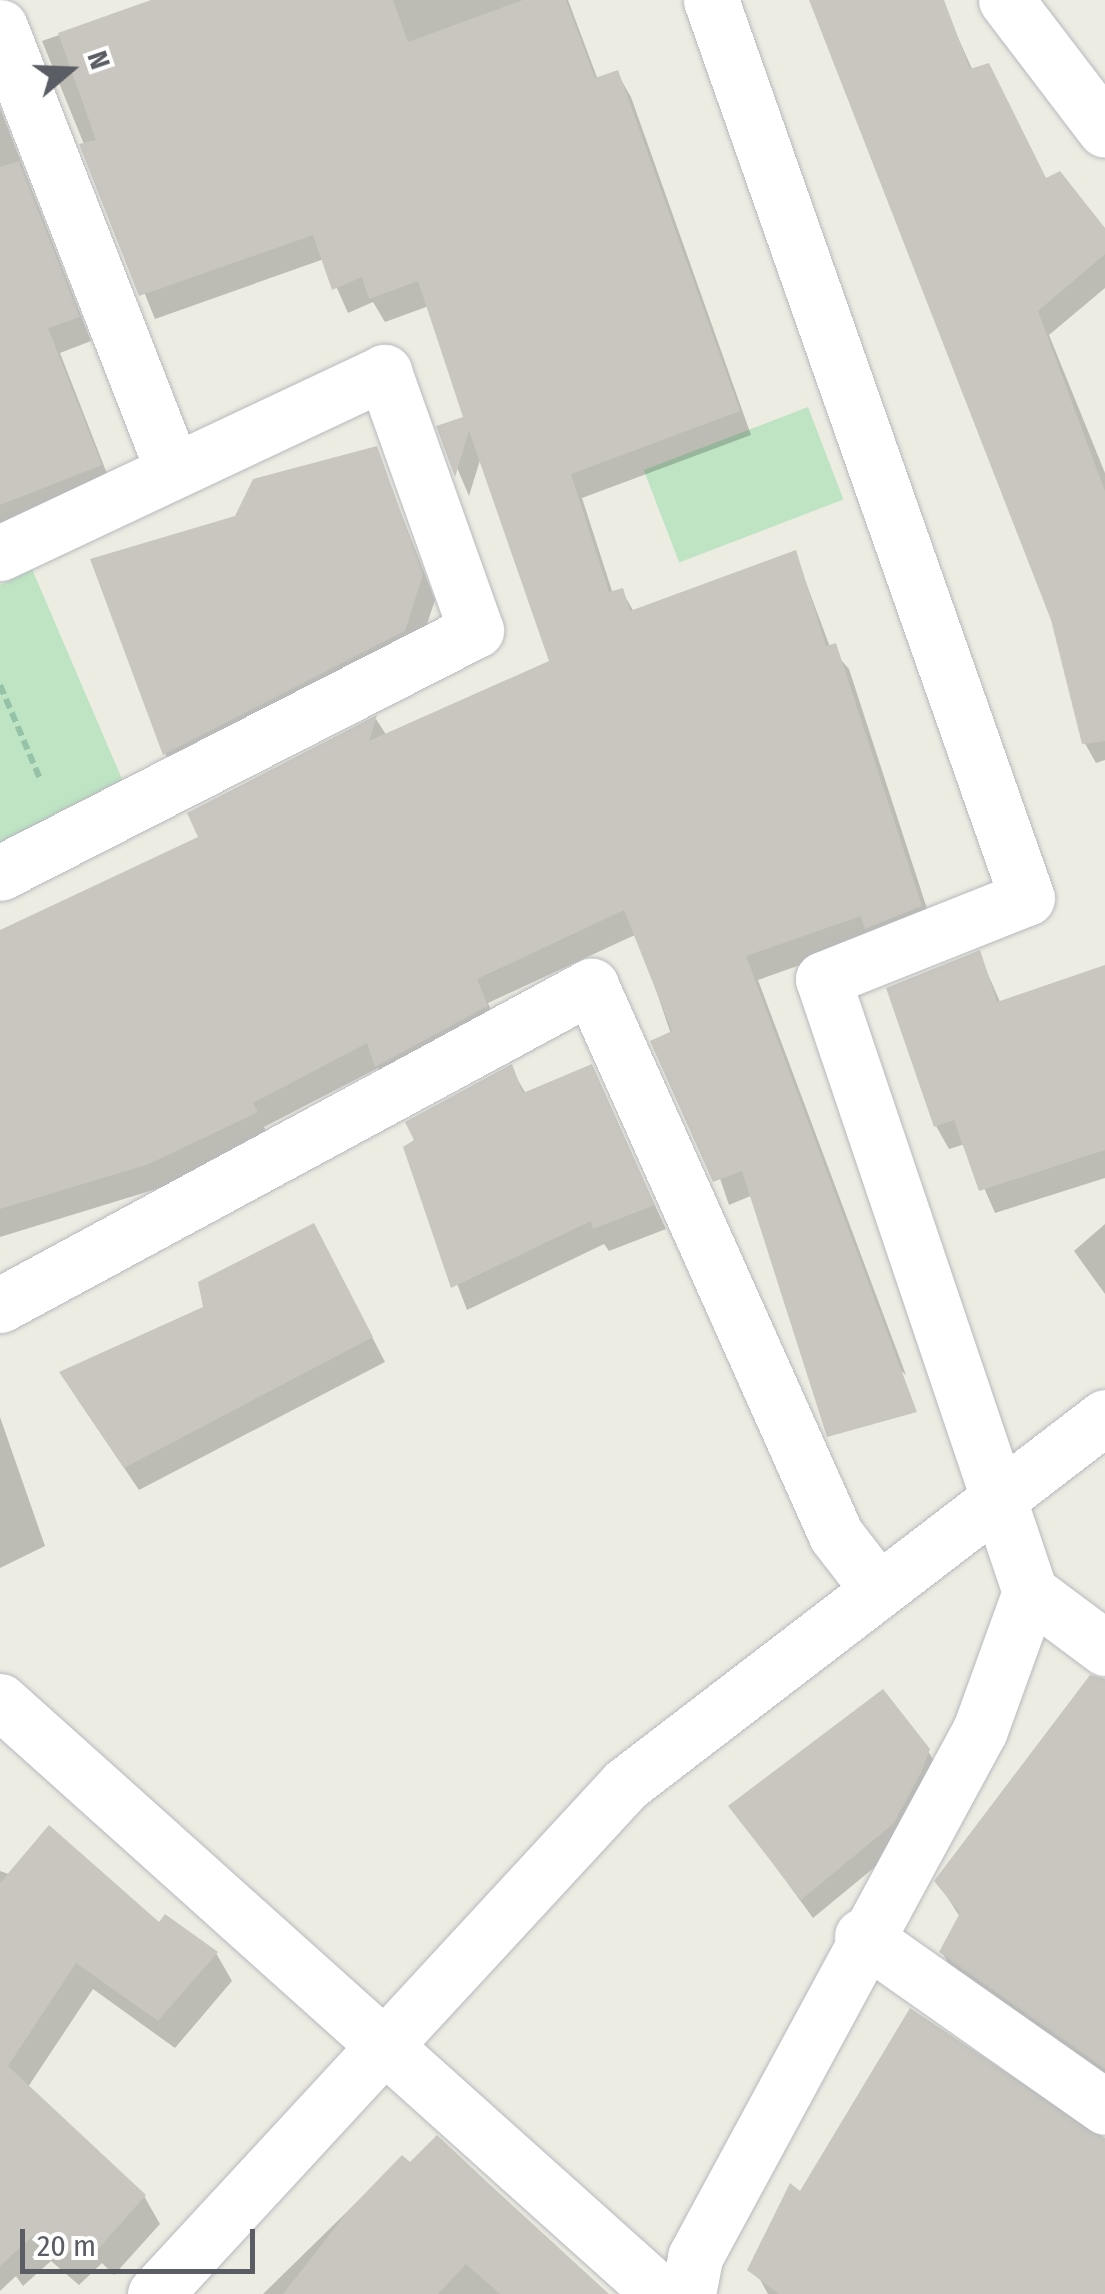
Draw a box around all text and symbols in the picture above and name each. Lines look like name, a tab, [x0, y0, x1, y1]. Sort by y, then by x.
north arrow	[20, 20, 120, 120]
text: N	[81, 47, 117, 73]
scale bar	[25, 2209, 260, 2271]
text: 20 m	[37, 2228, 96, 2264]

